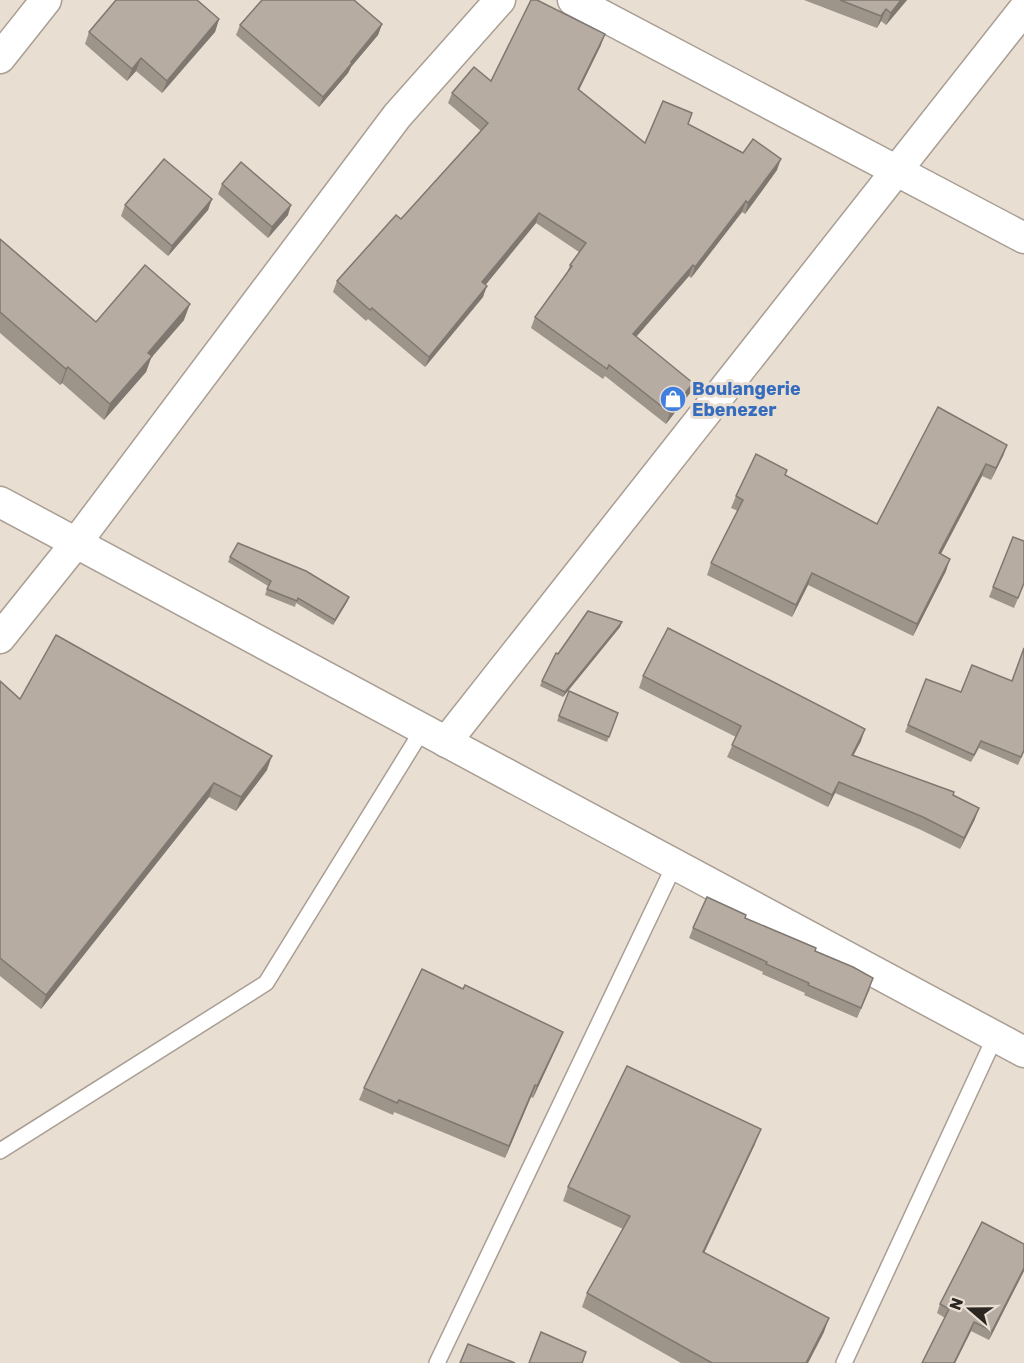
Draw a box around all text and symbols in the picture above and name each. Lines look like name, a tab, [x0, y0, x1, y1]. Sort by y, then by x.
place label: Boulangerie Ebenezer	[692, 378, 801, 421]
shop icon: Boulangerie Ebenezer	[658, 384, 688, 414]
north arrow	[940, 1279, 1000, 1339]
text: N	[945, 1295, 967, 1313]

